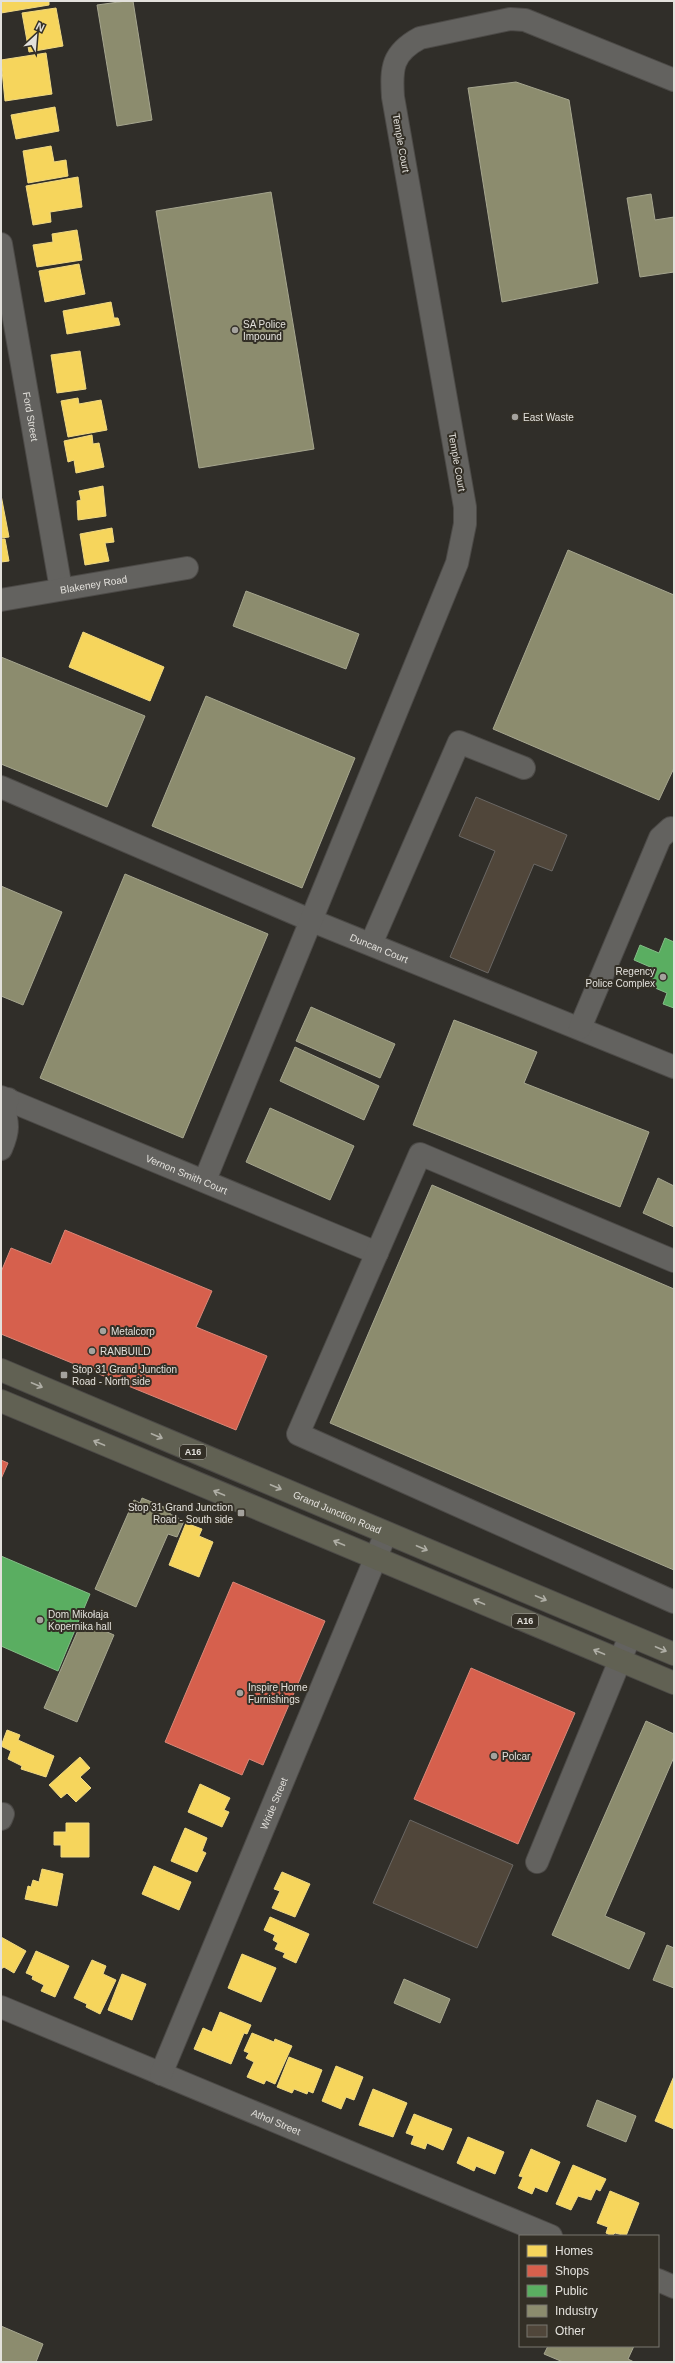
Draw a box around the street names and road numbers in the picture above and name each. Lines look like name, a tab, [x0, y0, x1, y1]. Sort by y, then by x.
street label: Temple Court	[390, 113, 412, 173]
street label: Ford Street	[21, 391, 41, 442]
street label: Temple Court	[446, 432, 468, 492]
street label: Blakeney Road	[59, 573, 128, 595]
street label: Duncan Court	[348, 931, 410, 965]
street label: Vernon Smith Court	[144, 1152, 229, 1196]
road number: A16	[180, 1445, 206, 1459]
street label: Grand Junction Road	[292, 1488, 383, 1535]
road number: A16	[512, 1614, 538, 1628]
street label: Wride Street	[258, 1776, 289, 1831]
street label: Athol Street	[250, 2106, 303, 2137]

